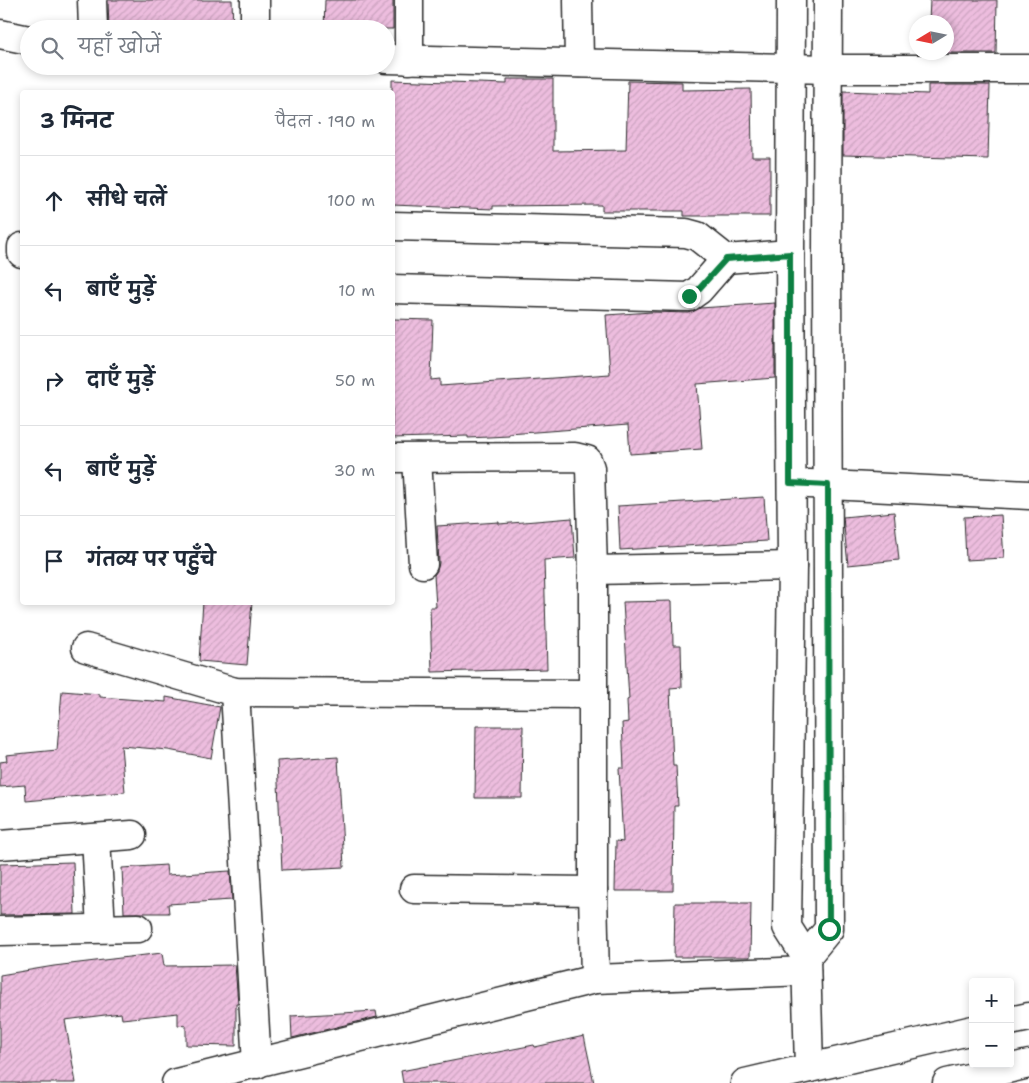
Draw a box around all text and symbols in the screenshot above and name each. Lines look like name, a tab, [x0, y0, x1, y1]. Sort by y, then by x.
north arrow	[909, 15, 954, 60]
search box	[20, 20, 395, 75]
icon: search	[38, 34, 66, 62]
text: यहाँ खोजें	[78, 34, 161, 59]
text: 3 मिनट	[40, 107, 113, 135]
text: पैदल · 190 m	[275, 111, 375, 132]
icon: ahead	[40, 187, 68, 215]
text: सीधे चलें	[87, 187, 166, 212]
text: 100 m	[327, 190, 375, 211]
icon: left	[40, 277, 68, 305]
text: बाएँ मुड़ें	[87, 277, 155, 302]
text: 10 m	[338, 280, 375, 301]
route end	[678, 285, 701, 308]
icon: right	[40, 367, 68, 395]
text: दाएँ मुड़ें	[87, 367, 155, 392]
text: 50 m	[335, 370, 375, 391]
icon: left	[40, 457, 68, 485]
text: बाएँ मुड़ें	[87, 457, 155, 482]
text: 30 m	[334, 460, 375, 481]
icon: arrive	[40, 547, 68, 575]
text: गंतव्य पर पहुँचे	[87, 547, 216, 572]
route start	[818, 918, 841, 941]
map controls	[969, 978, 1014, 1068]
button: +	[969, 978, 1014, 1023]
button: −	[969, 1023, 1014, 1068]

